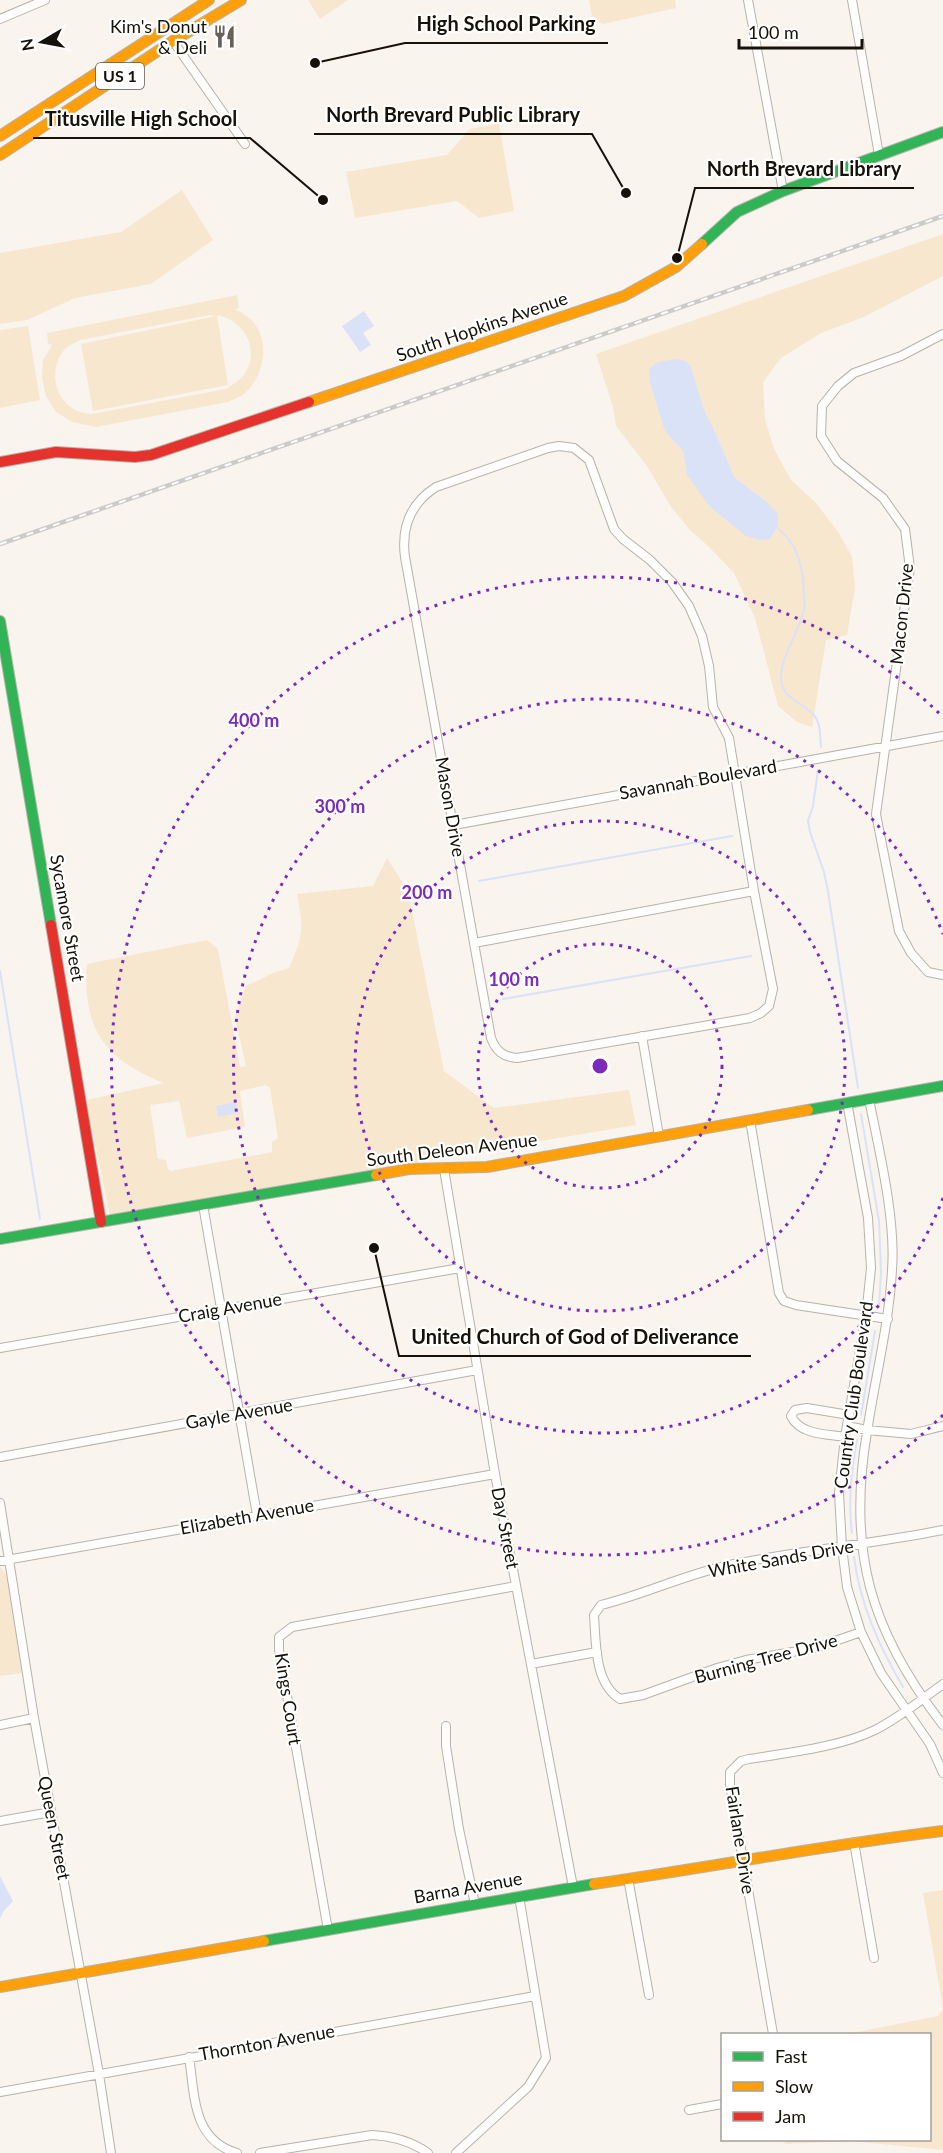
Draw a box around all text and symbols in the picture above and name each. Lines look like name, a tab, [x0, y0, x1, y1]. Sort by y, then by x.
callout: High School Parking	[405, 5, 608, 43]
text: High School Parking	[416, 11, 596, 35]
north arrow	[12, 12, 72, 72]
scale bar	[739, 12, 862, 50]
place label: Kim's Donut & Deli	[110, 15, 208, 58]
text: 100 m	[748, 21, 799, 43]
restaurant icon: Kim's Donut & Deli	[212, 24, 238, 50]
text: N	[16, 37, 37, 52]
road number: US 1	[96, 63, 144, 89]
callout: North Brevard Public Library	[314, 96, 592, 134]
callout: Titusville High School	[33, 100, 250, 138]
text: North Brevard Public Library	[326, 102, 580, 126]
text: Titusville High School	[45, 106, 237, 130]
callout: North Brevard Library	[695, 150, 914, 188]
text: North Brevard Library	[707, 156, 902, 180]
street label: South Hopkins Avenue	[393, 286, 570, 366]
street label: Macon Drive	[885, 562, 917, 666]
text: 400 m	[229, 709, 279, 731]
street label: Savannah Boulevard	[617, 754, 778, 804]
street label: Mason Drive	[431, 755, 471, 858]
text: 300 m	[315, 795, 365, 817]
street label: Sycamore Street	[46, 853, 90, 984]
text: 200 m	[402, 881, 452, 903]
text: 100 m	[489, 968, 539, 990]
centre of rings	[590, 1056, 610, 1076]
street label: South Deleon Avenue	[365, 1128, 538, 1170]
street label: Craig Avenue	[176, 1287, 283, 1327]
street label: Country Club Boulevard	[829, 1300, 877, 1490]
callout: United Church of God of Deliverance	[399, 1318, 751, 1356]
text: United Church of God of Deliverance	[411, 1324, 739, 1348]
street label: Gayle Avenue	[184, 1393, 294, 1433]
street label: Day Street	[487, 1485, 525, 1571]
street label: Elizabeth Avenue	[178, 1493, 315, 1539]
street label: White Sands Drive	[706, 1534, 855, 1582]
street label: Burning Tree Drive	[692, 1628, 840, 1688]
street label: Kings Court	[271, 1651, 307, 1747]
street label: Queen Street	[34, 1774, 76, 1882]
street label: Fairlane Drive	[722, 1784, 760, 1895]
street label: Barna Avenue	[412, 1867, 524, 1907]
street label: Thornton Avenue	[197, 2019, 336, 2065]
legend	[721, 2033, 931, 2141]
text: Fast	[775, 2045, 808, 2067]
text: Slow	[775, 2075, 813, 2097]
text: Jam	[775, 2105, 806, 2127]

